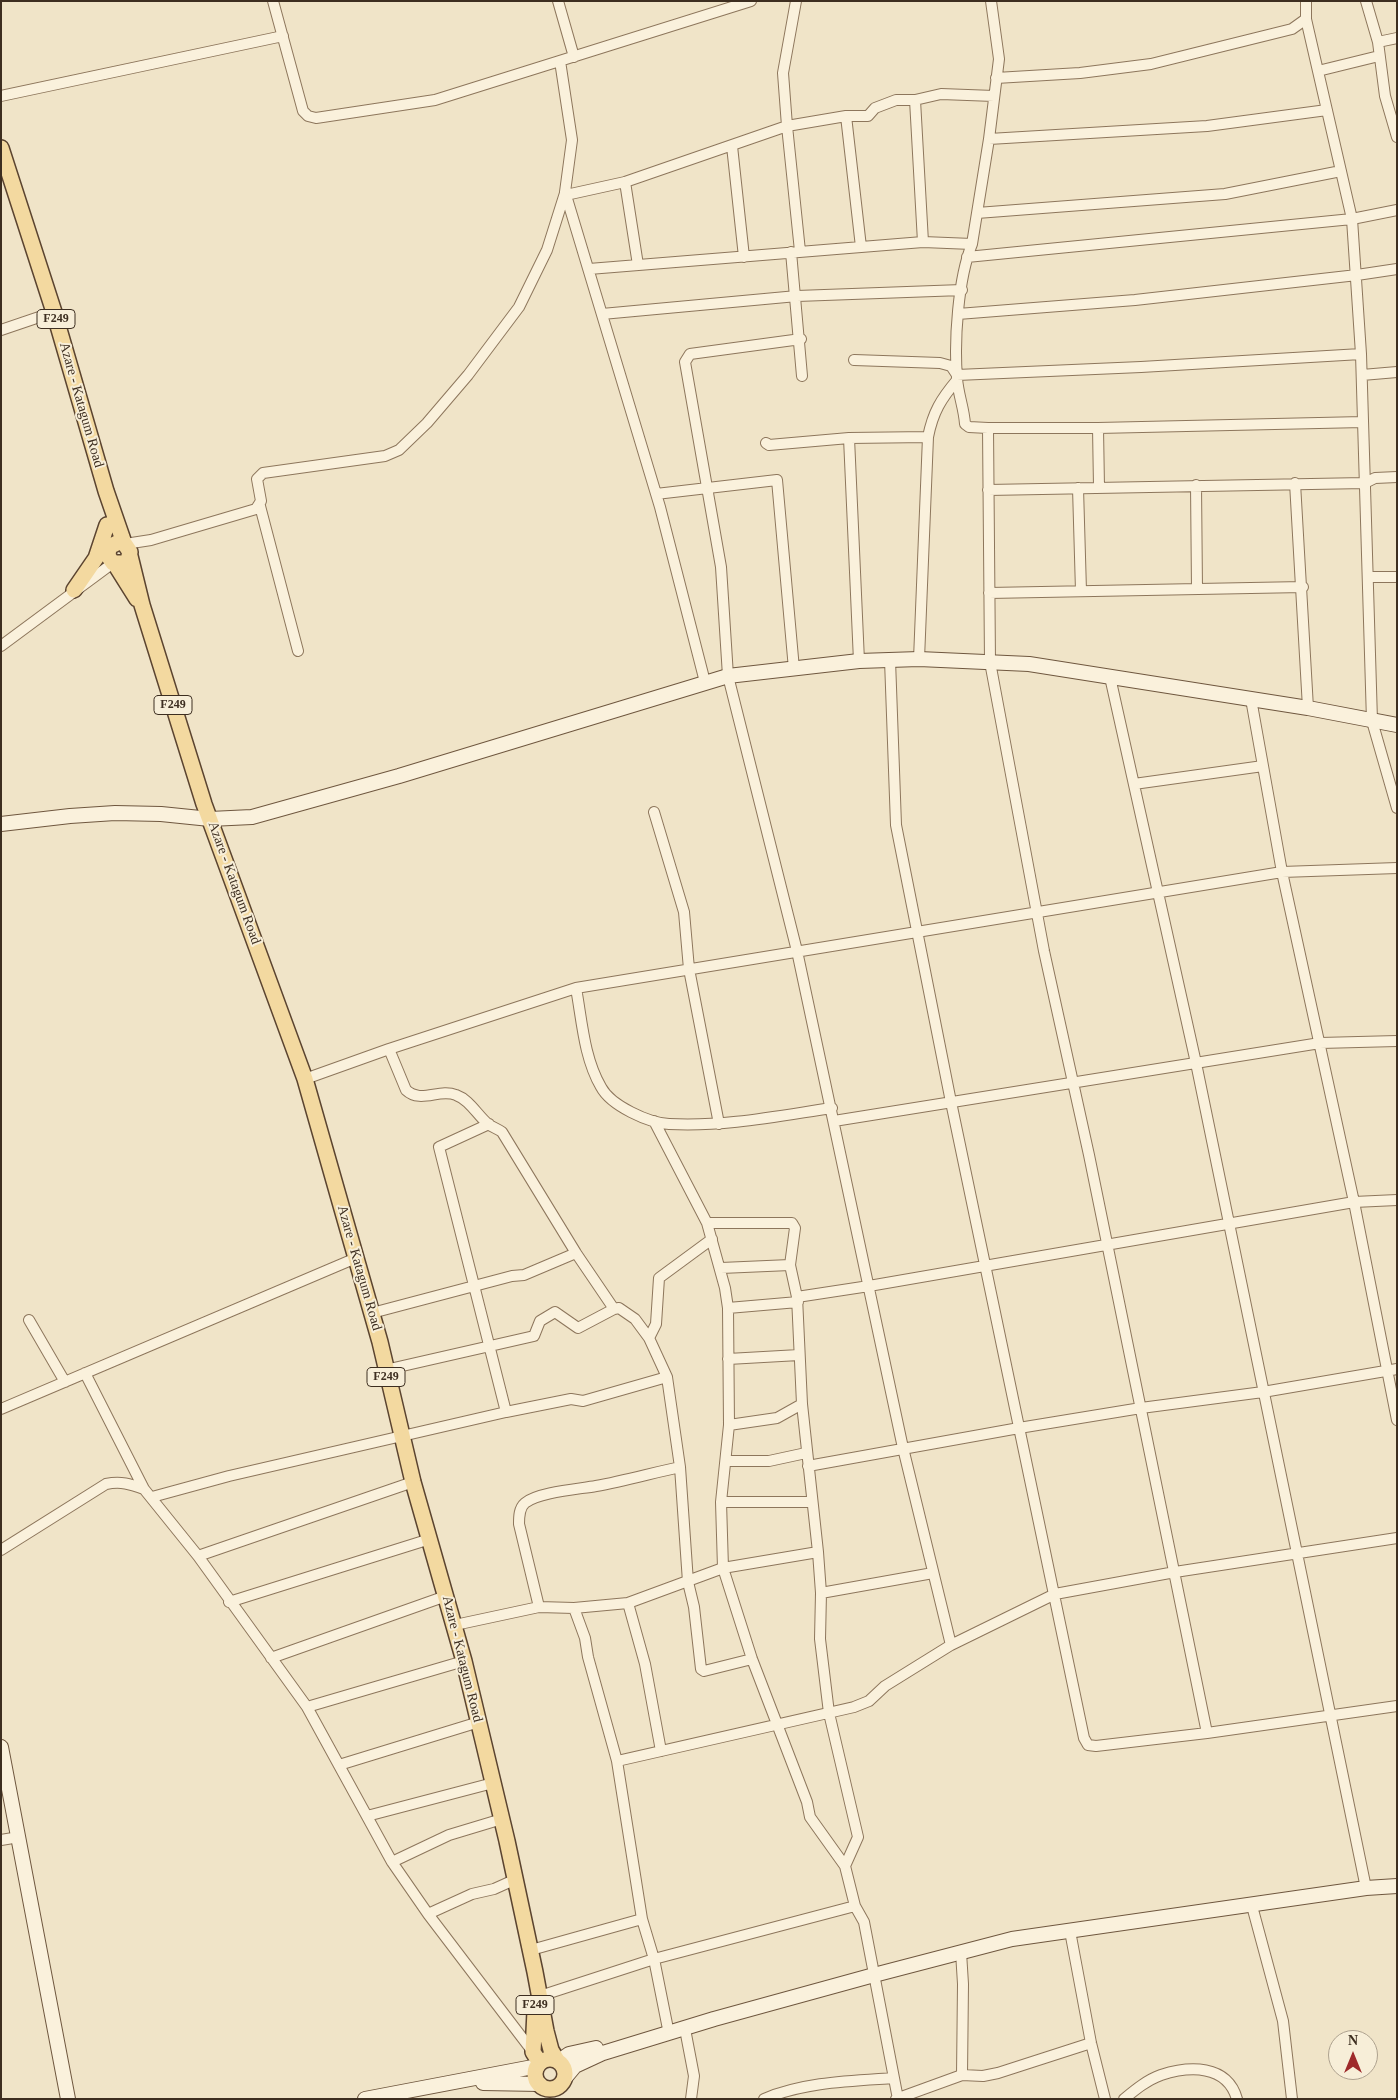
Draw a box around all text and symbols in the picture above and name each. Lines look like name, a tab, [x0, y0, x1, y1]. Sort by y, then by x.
road number: F249	[37, 310, 75, 328]
street label: Azare - Katagum Road	[55, 340, 107, 470]
road number: F249	[154, 696, 192, 714]
street label: Azare - Katagum Road	[204, 819, 264, 947]
street label: Azare - Katagum Road	[333, 1203, 385, 1333]
road number: F249	[367, 1368, 405, 1386]
street label: Azare - Katagum Road	[438, 1594, 486, 1724]
road number: F249	[516, 1996, 554, 2014]
north arrow	[1328, 2030, 1378, 2080]
text: N	[1348, 2033, 1358, 2048]

